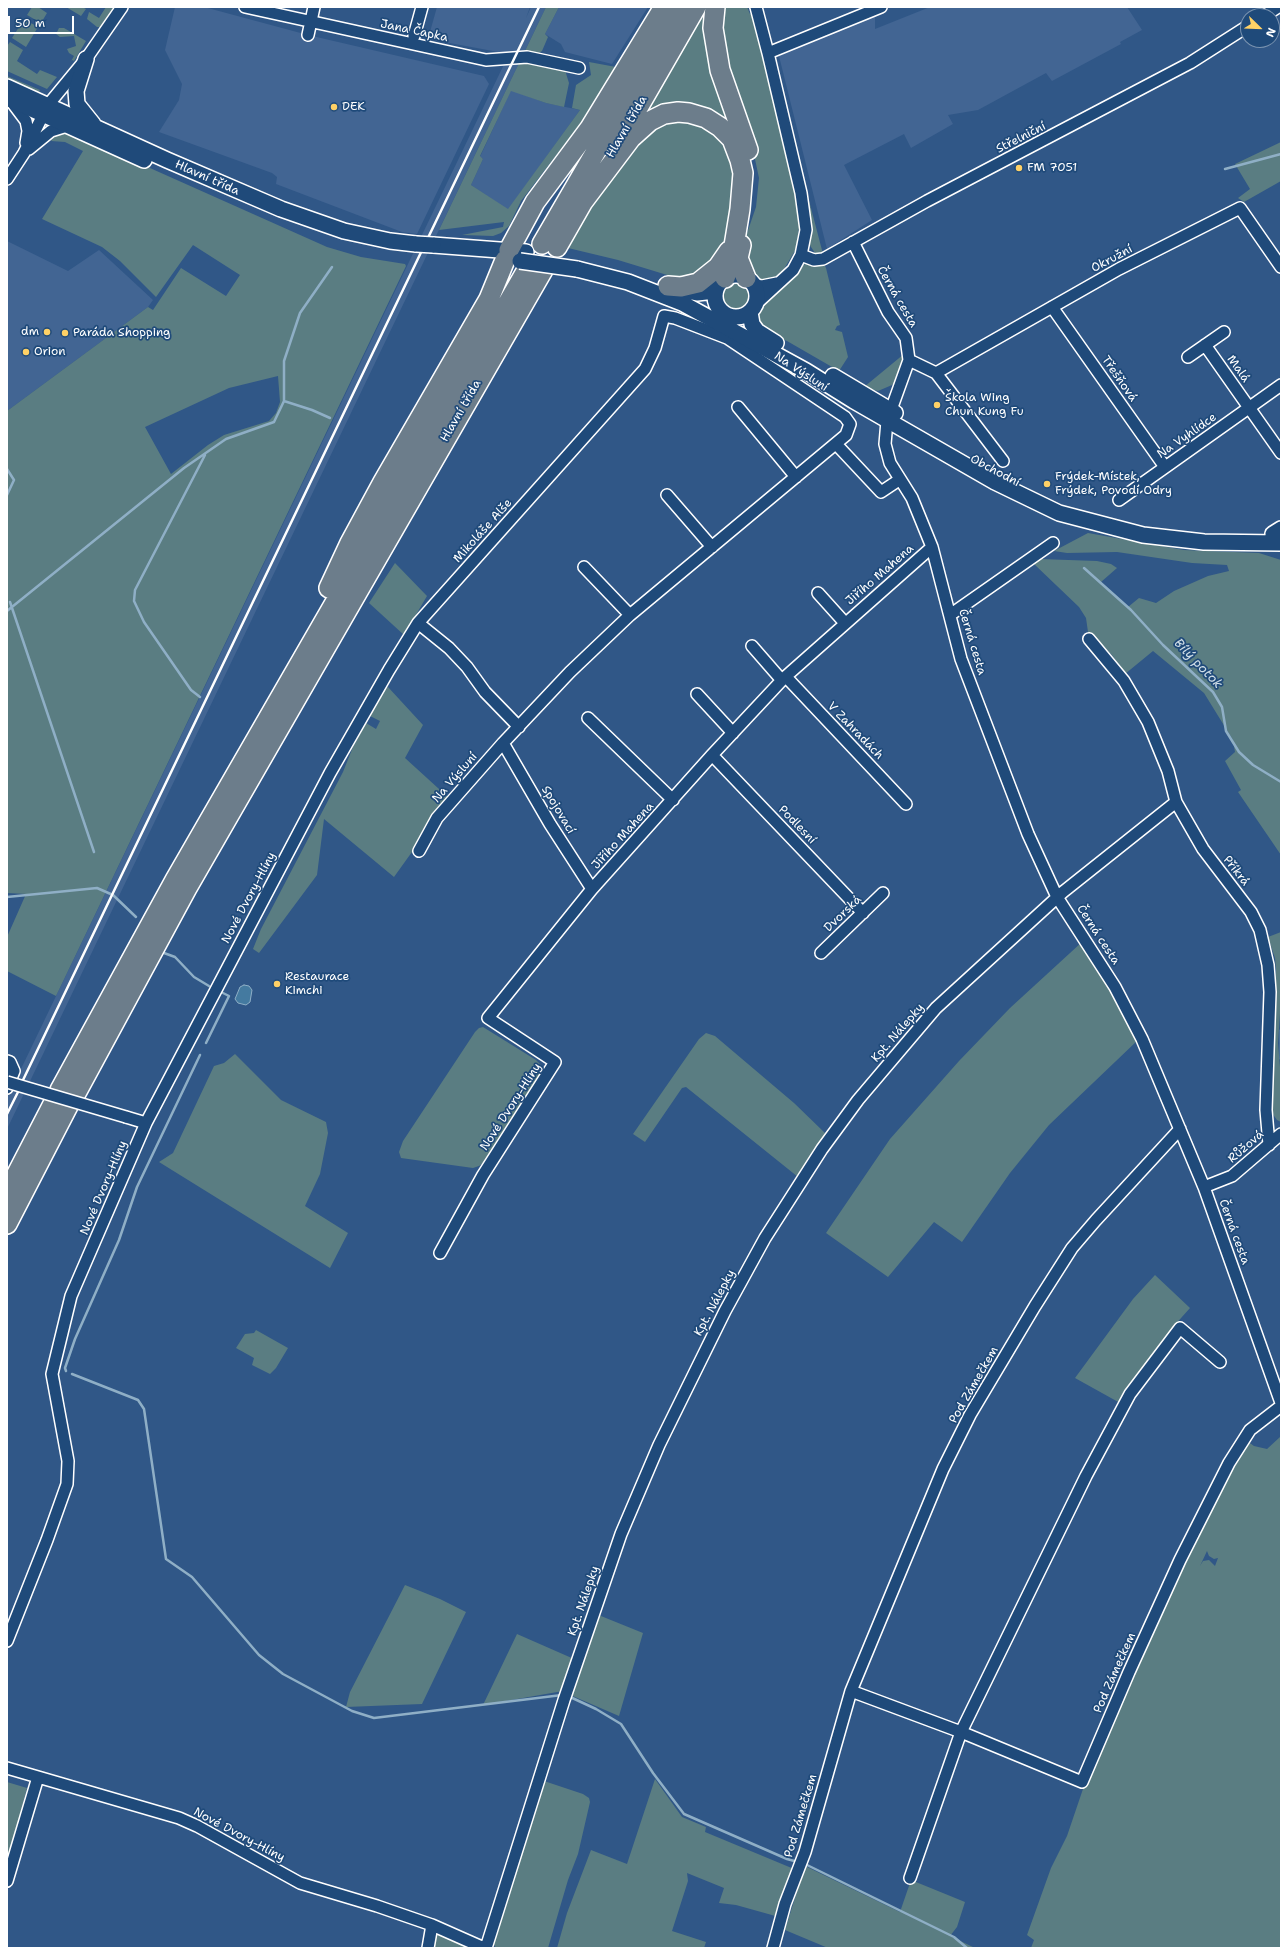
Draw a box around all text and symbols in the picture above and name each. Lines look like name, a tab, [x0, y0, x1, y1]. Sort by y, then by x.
scale bar	[10, 8, 76, 34]
north arrow	[1240, 8, 1280, 48]
text: 50 m	[15, 15, 45, 31]
street label: Jana Čapka	[379, 17, 449, 45]
text: N	[1262, 26, 1279, 39]
street label: Hlavní třída	[603, 93, 651, 161]
place label: DEK	[342, 100, 365, 114]
marker: DEK	[329, 102, 339, 112]
street label: Střelniční	[994, 119, 1048, 157]
street label: Hlavní třída	[172, 157, 242, 199]
place label: FM 7051	[1027, 161, 1077, 175]
marker: FM 7051	[1014, 163, 1024, 173]
street label: Okružní	[1089, 242, 1135, 276]
street label: Černá cesta	[874, 264, 920, 330]
place label: dm	[21, 325, 39, 339]
place label: Paráda Shopping	[73, 326, 170, 340]
marker: dm	[42, 327, 52, 337]
marker: Paráda Shopping	[60, 328, 70, 338]
place label: Orion	[34, 345, 66, 359]
marker: Orion	[21, 347, 31, 357]
street label: Na Výsluní	[771, 349, 831, 395]
street label: Třešňová	[1098, 353, 1140, 405]
street label: Malá	[1223, 353, 1253, 385]
street label: Hlavní třída	[437, 377, 485, 445]
place label: Škola Wing Chun Kung Fu	[945, 391, 1024, 419]
marker: Škola Wing Chun Kung Fu	[932, 400, 942, 410]
street label: Na Vyhlídce	[1155, 410, 1219, 462]
street label: Obchodní	[968, 452, 1022, 490]
place label: Frýdek-Místek, Frýdek, Povodí Odry	[1055, 470, 1172, 498]
marker: Frýdek-Místek, Frýdek, Povodí Odry	[1042, 479, 1052, 489]
street label: Mikoláše Alše	[451, 496, 515, 566]
street label: Jiřího Mahena	[843, 542, 917, 608]
street label: Černá cesta	[955, 607, 989, 677]
water label: Bílý potok	[1170, 636, 1226, 692]
street label: V Zahradách	[824, 699, 886, 763]
street label: Na Výsluní	[429, 750, 481, 806]
street label: Spojovací	[538, 783, 578, 837]
street label: Jiřího Mahena	[589, 799, 657, 873]
street label: Podlesní	[775, 803, 819, 847]
street label: Nové Dvory-Hlíny	[219, 850, 279, 946]
street label: Příkrá	[1220, 853, 1252, 889]
street label: Dvorská	[821, 893, 865, 935]
street label: Černá cesta	[1073, 902, 1123, 968]
place label: Restaurace Kimchi	[285, 970, 349, 998]
marker: Restaurace Kimchi	[272, 979, 282, 989]
street label: Kpt. Nálepky	[869, 1001, 927, 1065]
street label: Nové Dvory-Hlíny	[477, 1061, 545, 1153]
street label: Růžová	[1225, 1128, 1267, 1166]
street label: Nové Dvory-Hlíny	[78, 1139, 130, 1237]
street label: Černá cesta	[1216, 1197, 1252, 1267]
street label: Kpt. Nálepky	[691, 1267, 739, 1339]
street label: Pod Zámečkem	[946, 1344, 1002, 1426]
street label: Kpt. Nálepky	[565, 1564, 603, 1638]
street label: Pod Zámečkem	[1091, 1631, 1139, 1715]
street label: Pod Zámečkem	[782, 1773, 820, 1859]
street label: Nové Dvory-Hlíny	[191, 1805, 287, 1865]

